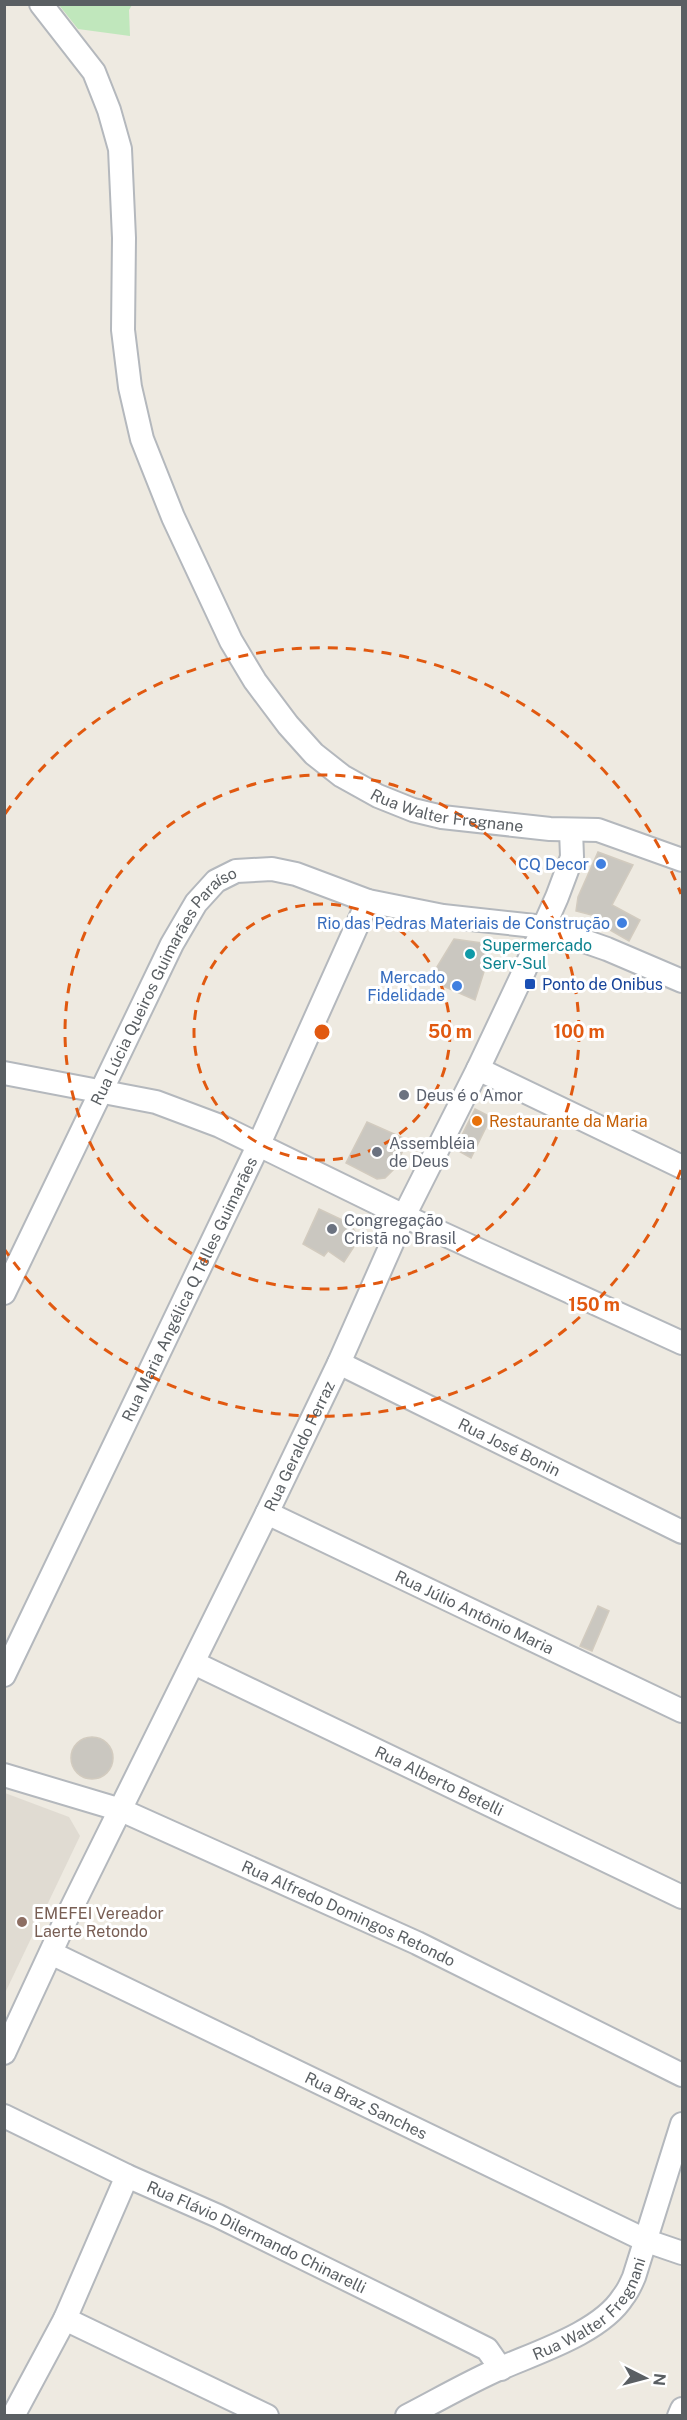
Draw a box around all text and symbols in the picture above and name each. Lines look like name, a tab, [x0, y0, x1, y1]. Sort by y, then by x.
street label: Rua Walter Fregnane	[367, 784, 524, 835]
place label: CQ Decor	[518, 855, 589, 874]
marker: CQ Decor	[594, 857, 608, 871]
street label: Rua Lúcia Queiros Guimarães Paraíso	[86, 863, 240, 1108]
place label: Rio das Pedras Materiais de Construção	[317, 914, 610, 933]
marker: Rio das Pedras Materiais de Construção	[615, 916, 629, 930]
place label: Supermercado Serv-Sul	[482, 936, 592, 973]
marker: Supermercado Serv-Sul	[463, 947, 477, 961]
place label: Mercado Fidelidade	[367, 968, 445, 1005]
place label: Ponto de Onibus	[542, 975, 663, 994]
marker: Ponto de Onibus	[523, 977, 537, 991]
marker: Mercado Fidelidade	[450, 979, 464, 993]
text: 50 m	[428, 1021, 472, 1042]
text: 100 m	[553, 1021, 605, 1042]
centre of rings	[312, 1022, 332, 1042]
place label: Deus é o Amor	[416, 1086, 523, 1105]
marker: Deus é o Amor	[397, 1088, 411, 1102]
place label: Restaurante da Maria	[489, 1112, 648, 1131]
marker: Restaurante da Maria	[470, 1114, 484, 1128]
place label: Assembléia de Deus	[389, 1134, 475, 1171]
marker: Assembléia de Deus	[370, 1145, 384, 1159]
street label: Rua Maria Angélica Q Telles Guimarães	[118, 1154, 261, 1425]
place label: Congregação Cristã no Brasil	[344, 1211, 457, 1248]
marker: Congregação Cristã no Brasil	[325, 1222, 339, 1236]
text: 150 m	[568, 1294, 620, 1315]
street label: Rua Geraldo Ferraz	[260, 1377, 339, 1514]
street label: Rua José Bonin	[455, 1414, 564, 1480]
street label: Rua Júlio Antônio Maria	[392, 1566, 557, 1658]
street label: Rua Alberto Betelli	[372, 1742, 507, 1820]
street label: Rua Alfredo Domingos Retondo	[239, 1856, 459, 1970]
place label: EMEFEI Vereador Laerte Retondo	[34, 1904, 164, 1941]
marker: EMEFEI Vereador Laerte Retondo	[15, 1915, 29, 1929]
street label: Rua Braz Sanches	[302, 2068, 430, 2143]
street label: Rua Flávio Dilermando Chinarelli	[144, 2176, 369, 2297]
street label: Rua Walter Fregnani	[530, 2255, 649, 2364]
north arrow	[615, 2348, 675, 2408]
text: N	[649, 2372, 670, 2387]

